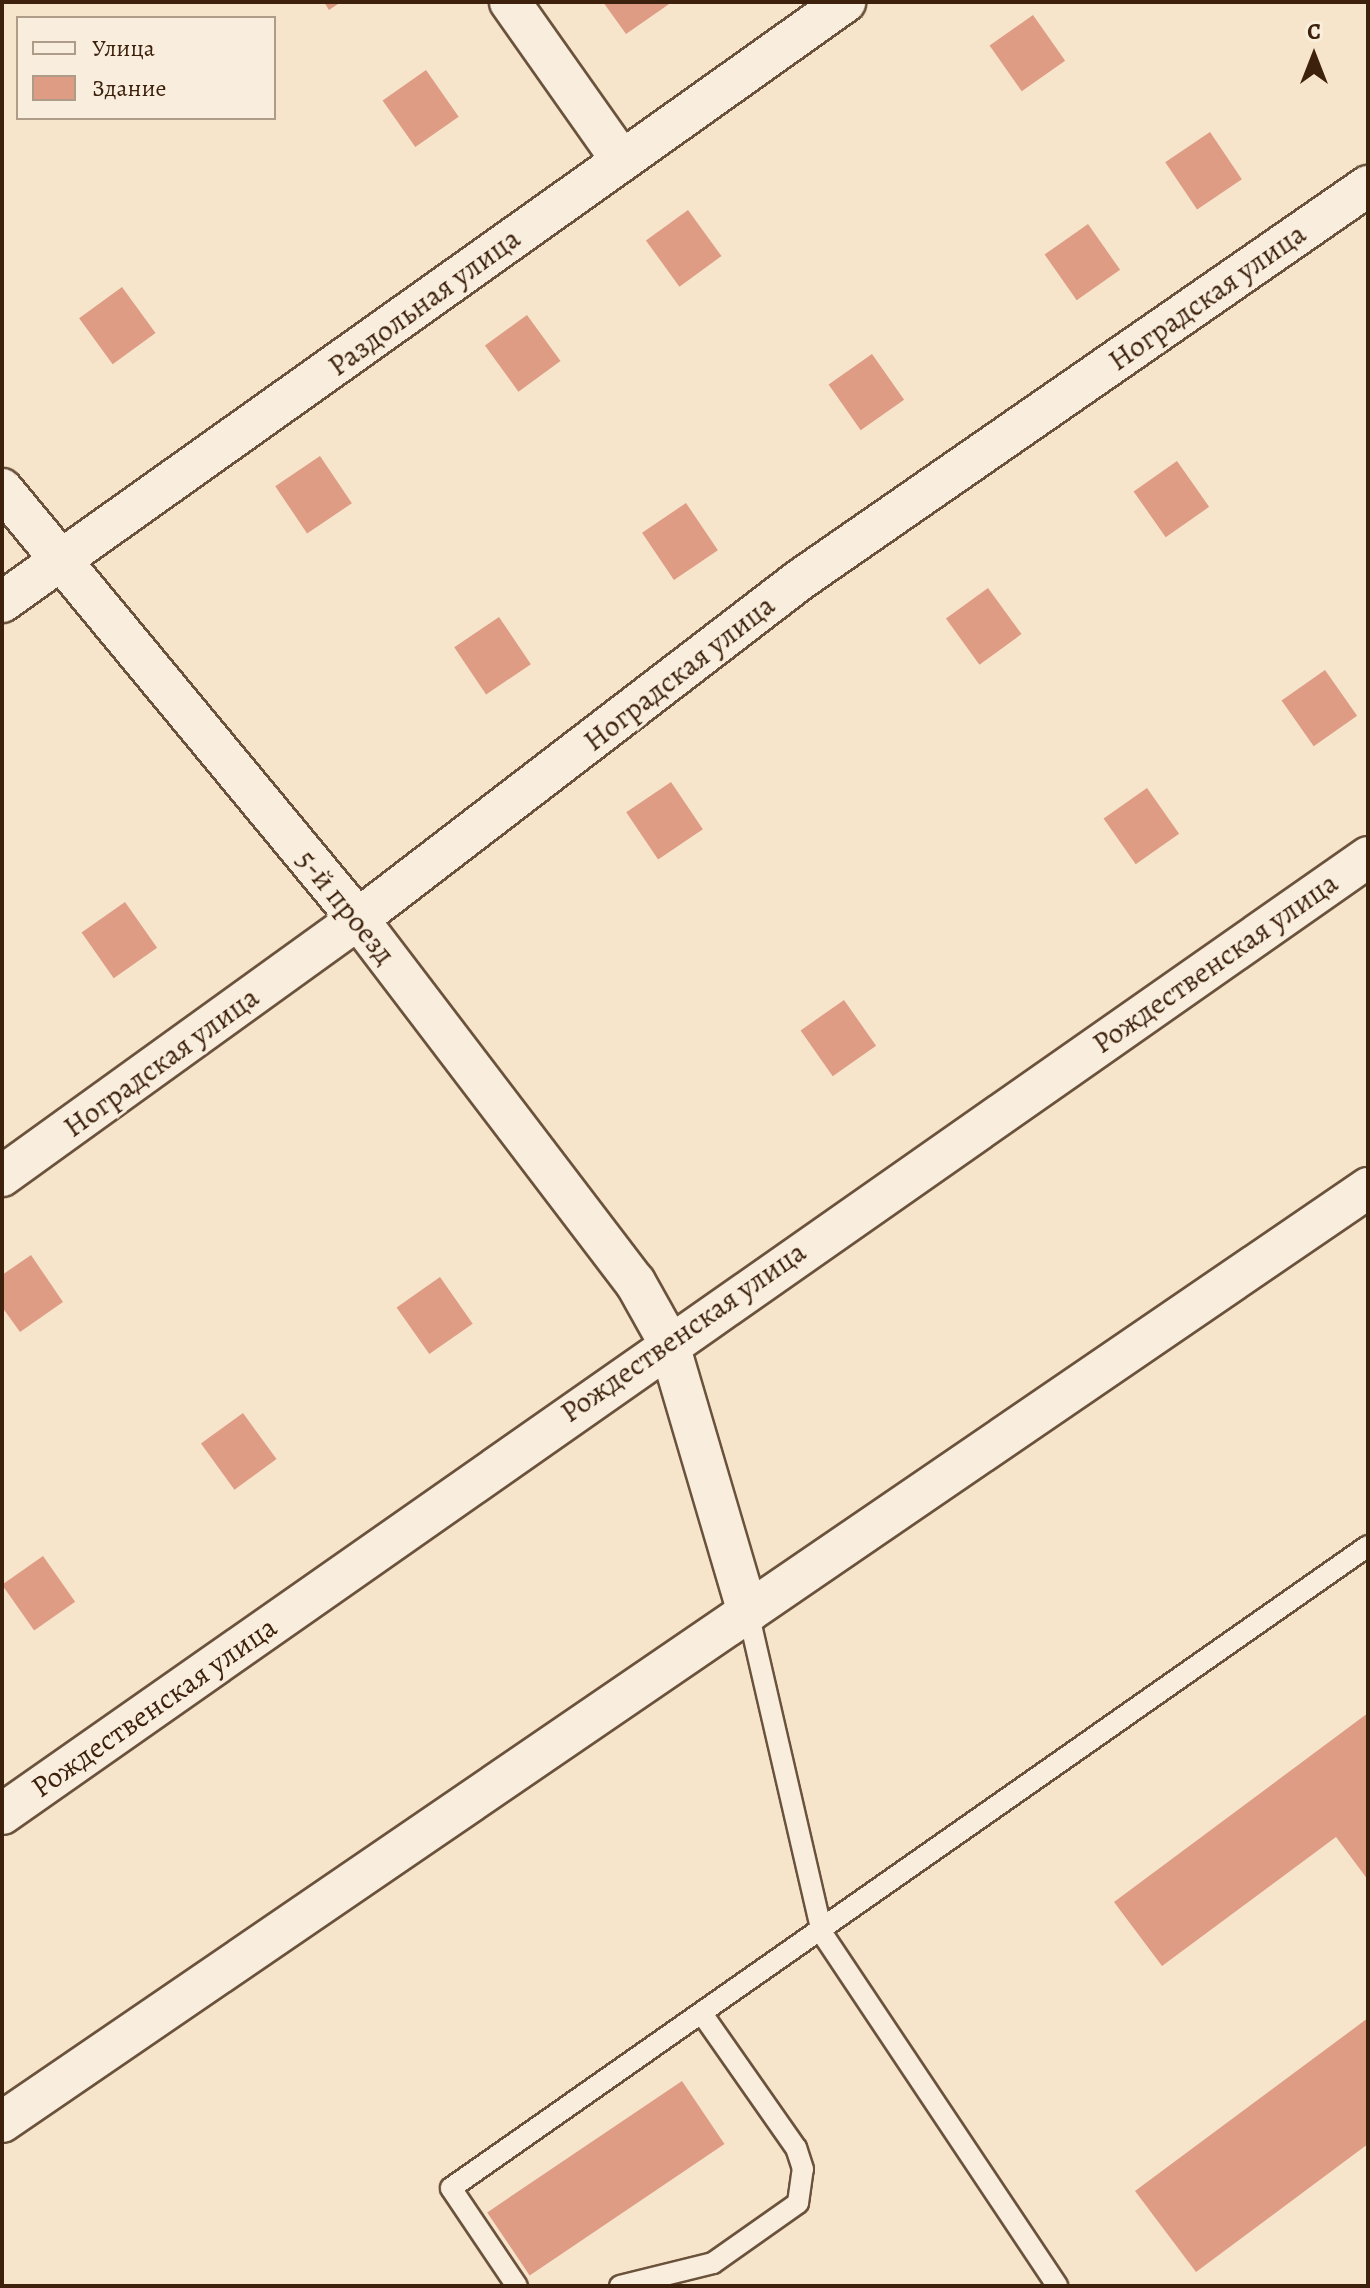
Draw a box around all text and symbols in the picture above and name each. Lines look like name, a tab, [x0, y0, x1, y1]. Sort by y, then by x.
legend	[16, 16, 276, 120]
north arrow	[1274, 16, 1354, 96]
text: С	[1307, 17, 1321, 47]
text: Улица	[92, 32, 155, 64]
text: Здание	[92, 72, 167, 104]
street label: Ноградская улица	[1101, 215, 1313, 379]
street label: Раздольная улица	[321, 220, 527, 384]
street label: Ноградская улица	[576, 587, 782, 759]
street label: 5-й проезд	[289, 842, 403, 972]
street label: Рождественская улица	[1085, 865, 1345, 1061]
street label: Ноградская улица	[56, 979, 266, 1145]
street label: Рождественская улица	[553, 1234, 813, 1430]
street label: Рождественская улица	[24, 1609, 284, 1805]

